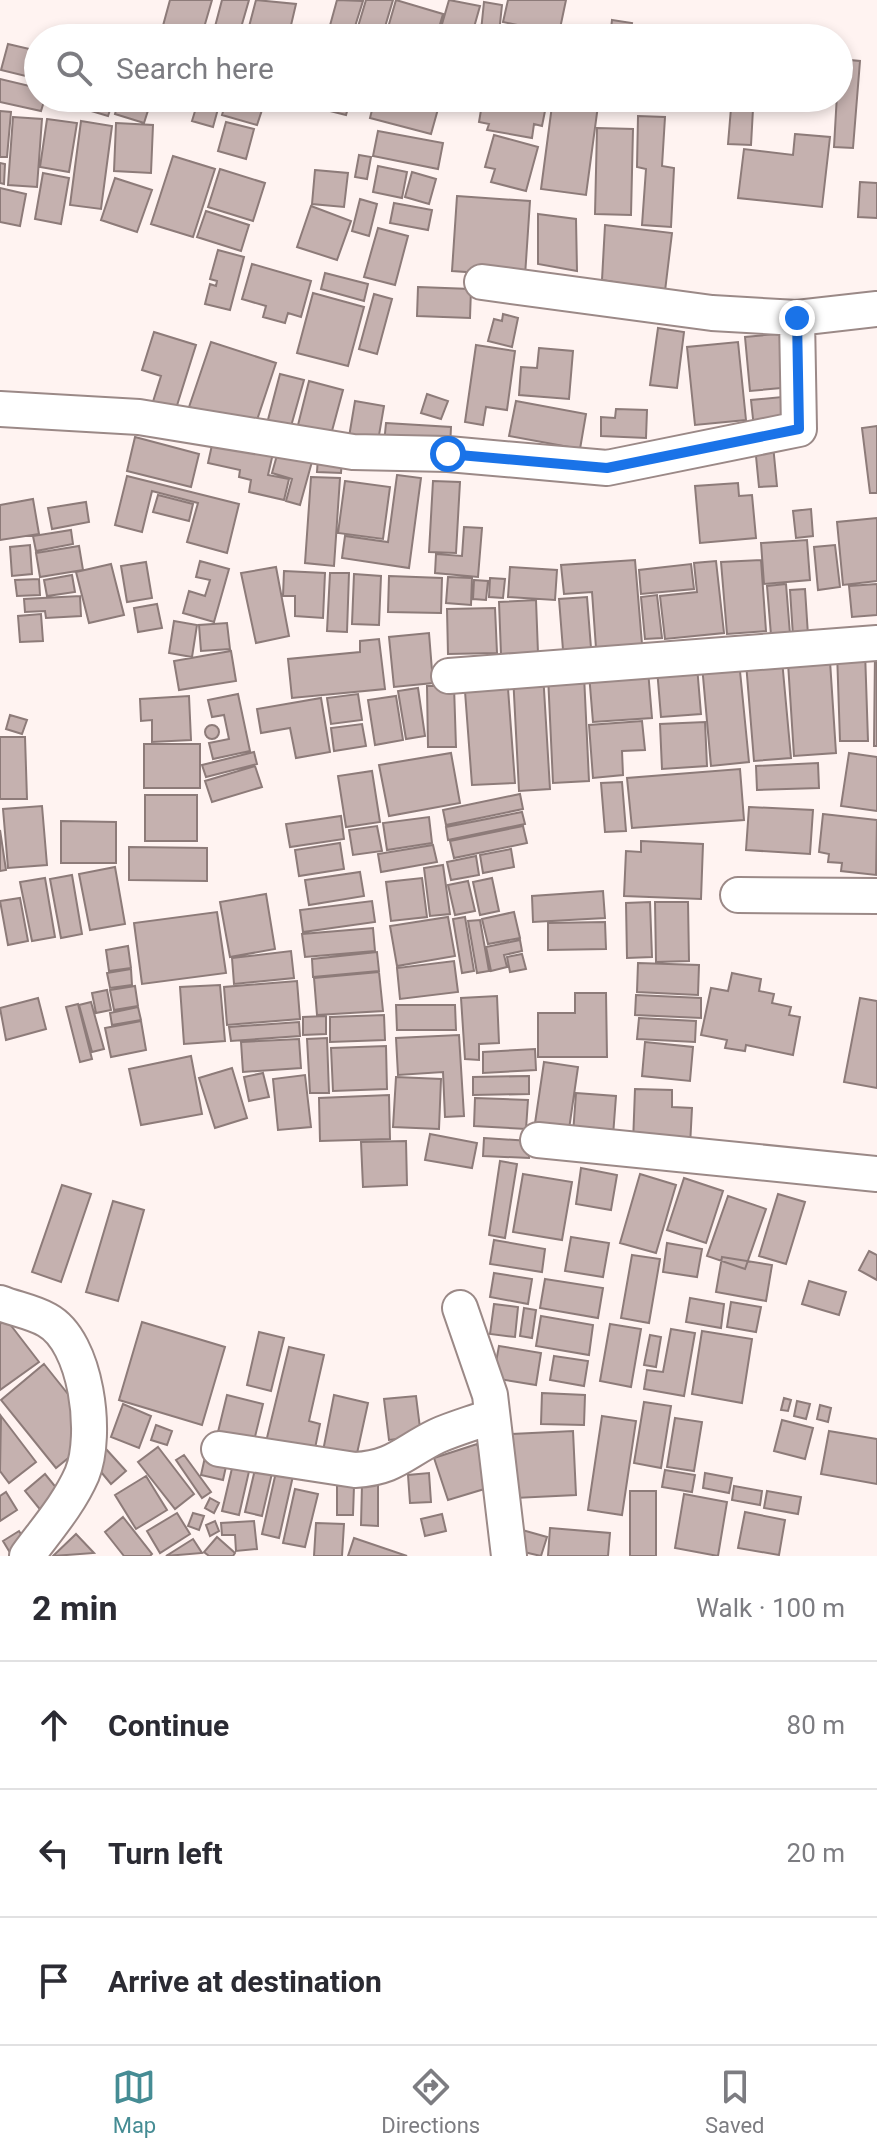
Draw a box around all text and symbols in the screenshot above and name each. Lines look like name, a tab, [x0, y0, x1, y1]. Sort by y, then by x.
search box	[24, 24, 853, 112]
icon: search	[52, 46, 96, 90]
text: Search here	[116, 51, 274, 86]
route end	[779, 300, 815, 336]
route start	[430, 436, 466, 472]
text: 2 min	[32, 1588, 117, 1628]
text: Walk · 100 m	[696, 1593, 845, 1623]
icon: ahead	[32, 1703, 76, 1747]
text: Continue	[108, 1708, 229, 1743]
text: 80 m	[787, 1710, 845, 1740]
icon: left	[32, 1831, 76, 1875]
text: Turn left	[108, 1836, 223, 1871]
text: 20 m	[787, 1838, 845, 1868]
icon: arrive	[32, 1959, 76, 2003]
text: Arrive at destination	[108, 1964, 382, 1999]
tab: Map	[112, 2065, 156, 2138]
tab: Directions	[381, 2065, 480, 2138]
tab: Saved	[705, 2065, 765, 2138]

